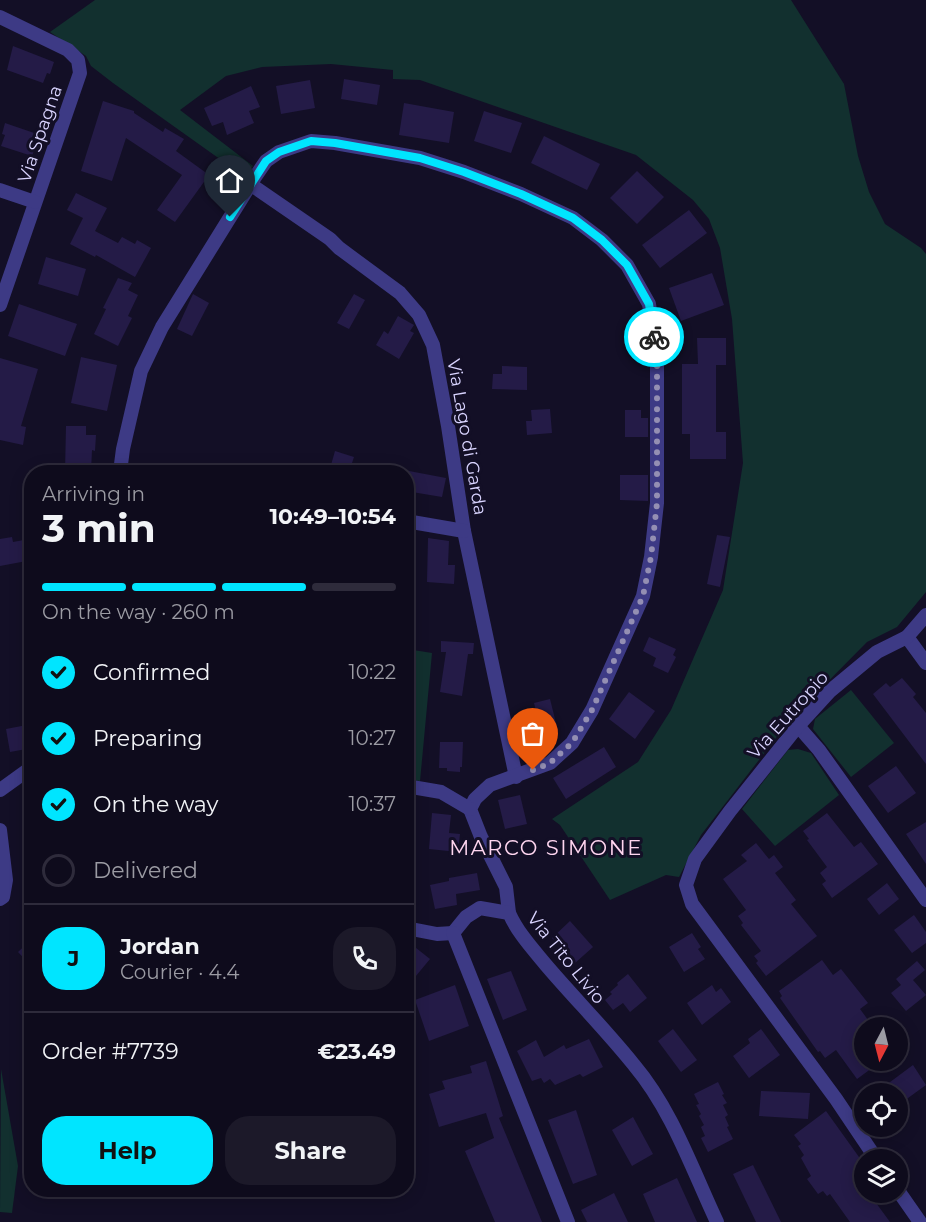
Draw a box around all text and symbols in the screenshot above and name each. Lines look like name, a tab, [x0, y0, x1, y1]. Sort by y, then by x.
street label: Via Spagna	[13, 82, 67, 186]
pin	[204, 155, 255, 217]
icon: home	[213, 164, 246, 197]
courier	[624, 307, 684, 367]
icon: bike	[638, 321, 671, 354]
street label: Via Lago di Garda	[442, 357, 492, 517]
text: Arriving in	[42, 482, 145, 506]
text: 10:49–10:54	[269, 503, 396, 530]
text: 3 min	[42, 504, 156, 552]
text: On the way · 260 m	[42, 600, 235, 624]
icon: check	[42, 656, 75, 689]
text: Confirmed	[93, 659, 210, 686]
text: 10:22	[349, 660, 396, 684]
street label: Via Eutropio	[743, 667, 833, 763]
pin	[507, 708, 558, 770]
icon: bag	[516, 717, 549, 750]
icon: check	[42, 722, 75, 755]
text: Preparing	[93, 725, 202, 752]
text: 10:27	[348, 726, 396, 750]
icon: check	[42, 788, 75, 821]
text: On the way	[93, 791, 218, 818]
text: 10:37	[348, 792, 396, 816]
district label: MARCO SIMONE	[449, 835, 643, 860]
text: Delivered	[93, 857, 198, 884]
street label: Via Tito Livio	[522, 908, 610, 1008]
button: phone	[333, 927, 396, 990]
text: Jordan	[120, 933, 200, 960]
text: J	[68, 945, 79, 972]
text: Courier · 4.4	[120, 960, 239, 984]
north arrow	[854, 1017, 908, 1071]
map controls	[854, 1017, 908, 1203]
text: Order #7739	[42, 1038, 179, 1065]
text: €23.49	[317, 1038, 396, 1065]
button: locate	[854, 1083, 908, 1137]
button: Help	[42, 1116, 213, 1185]
button: Share	[225, 1116, 396, 1185]
button: layers	[854, 1149, 908, 1203]

